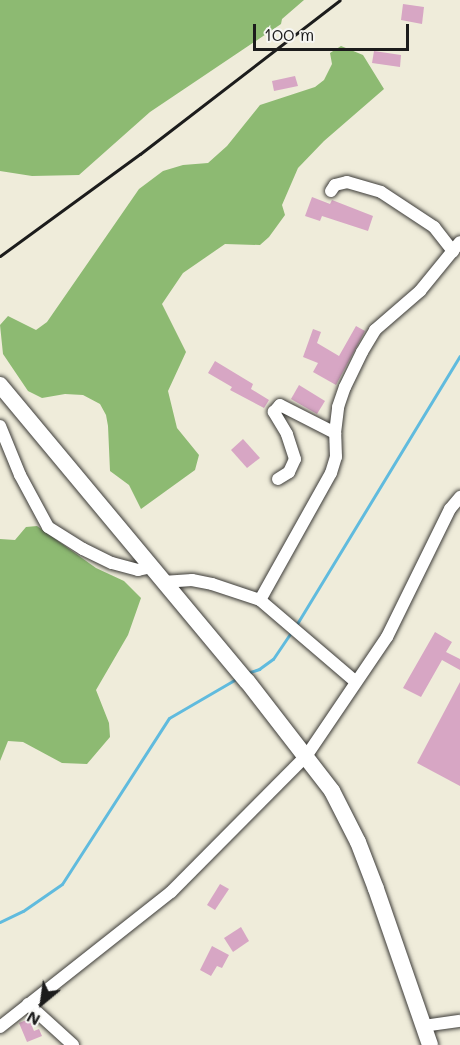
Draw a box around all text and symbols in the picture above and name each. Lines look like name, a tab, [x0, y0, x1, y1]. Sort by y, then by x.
scale bar	[256, 12, 412, 50]
text: 100 m	[264, 22, 314, 46]
north arrow	[12, 973, 72, 1033]
text: N	[23, 1007, 43, 1031]

